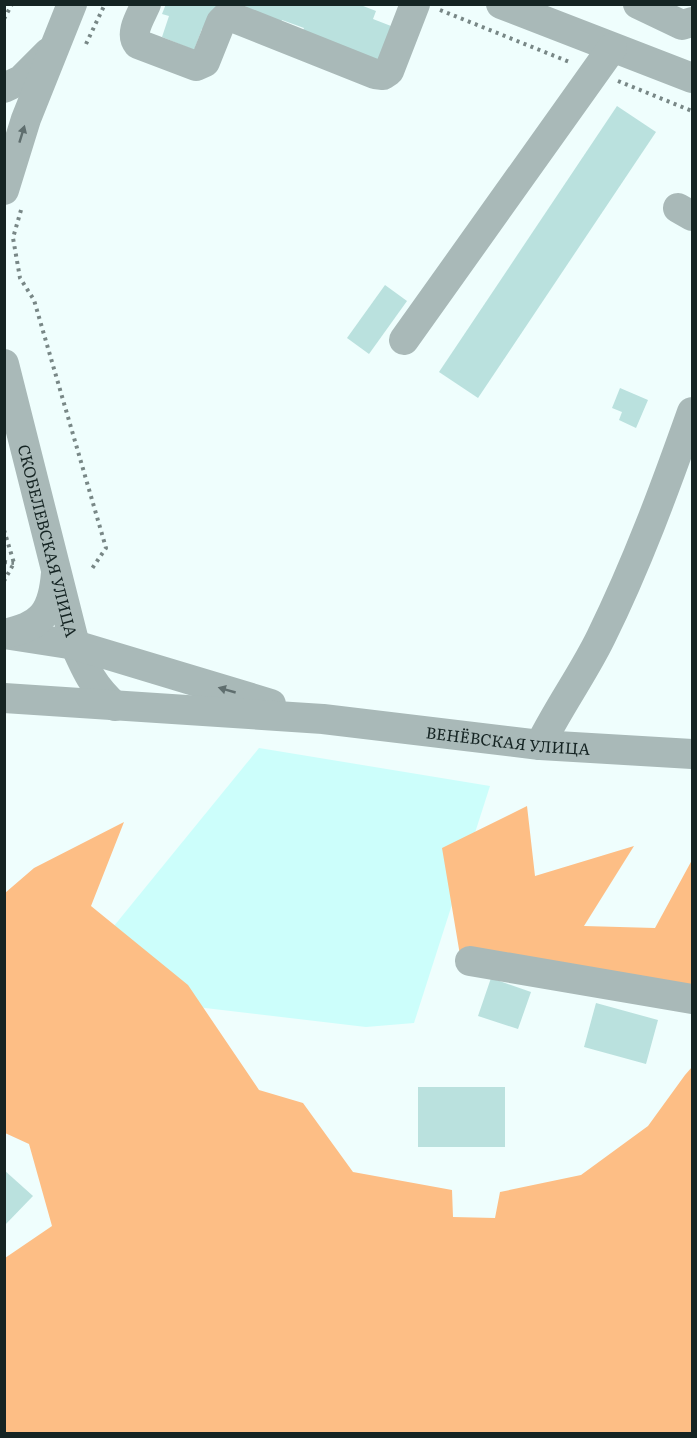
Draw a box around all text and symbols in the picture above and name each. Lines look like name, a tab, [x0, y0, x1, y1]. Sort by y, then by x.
one-way arrow	[18, 125, 27, 143]
street label: СКОБЕЛЕВСКАЯ УЛИЦА	[13, 441, 85, 640]
one-way arrow	[218, 685, 236, 694]
street label: ВЕНЁВСКАЯ УЛИЦА	[425, 719, 591, 760]

